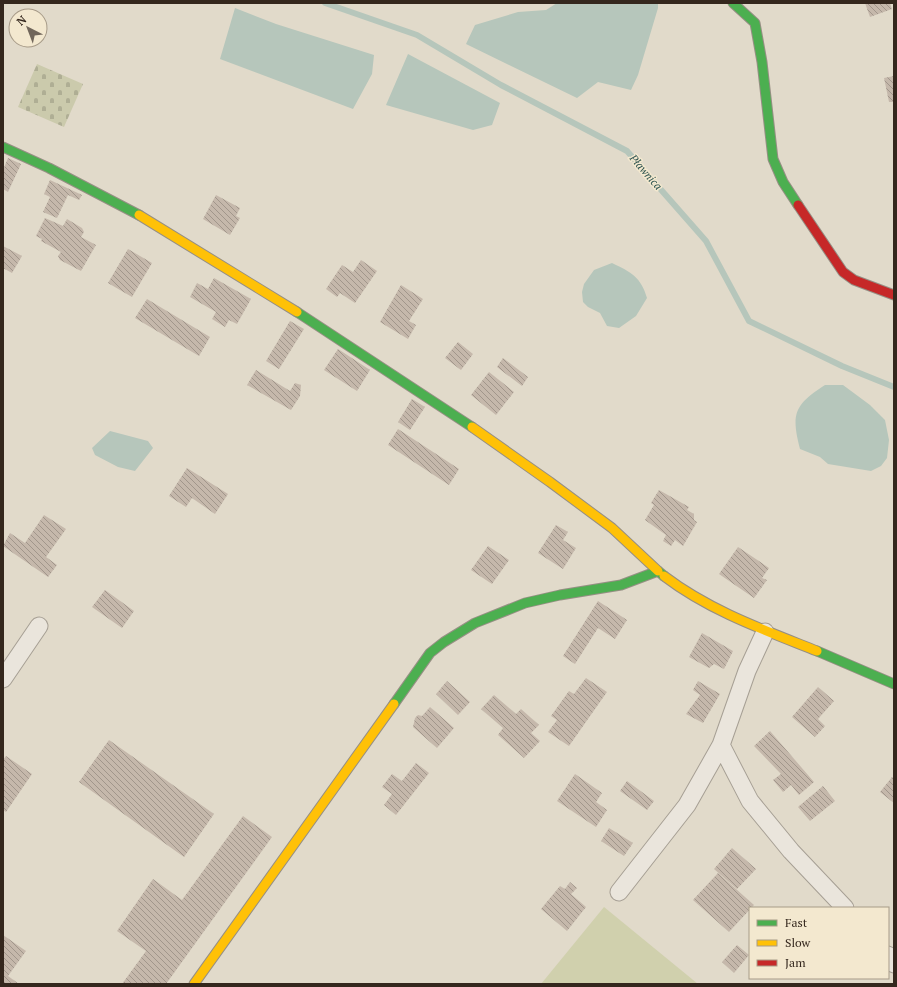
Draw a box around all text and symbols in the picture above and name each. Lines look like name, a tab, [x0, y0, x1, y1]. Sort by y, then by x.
north arrow	[8, 8, 48, 48]
text: N	[14, 12, 30, 29]
water label: Pławnica	[626, 150, 665, 193]
legend	[749, 907, 889, 979]
text: Fast	[785, 915, 808, 930]
text: Slow	[785, 935, 811, 950]
text: Jam	[785, 955, 806, 970]

